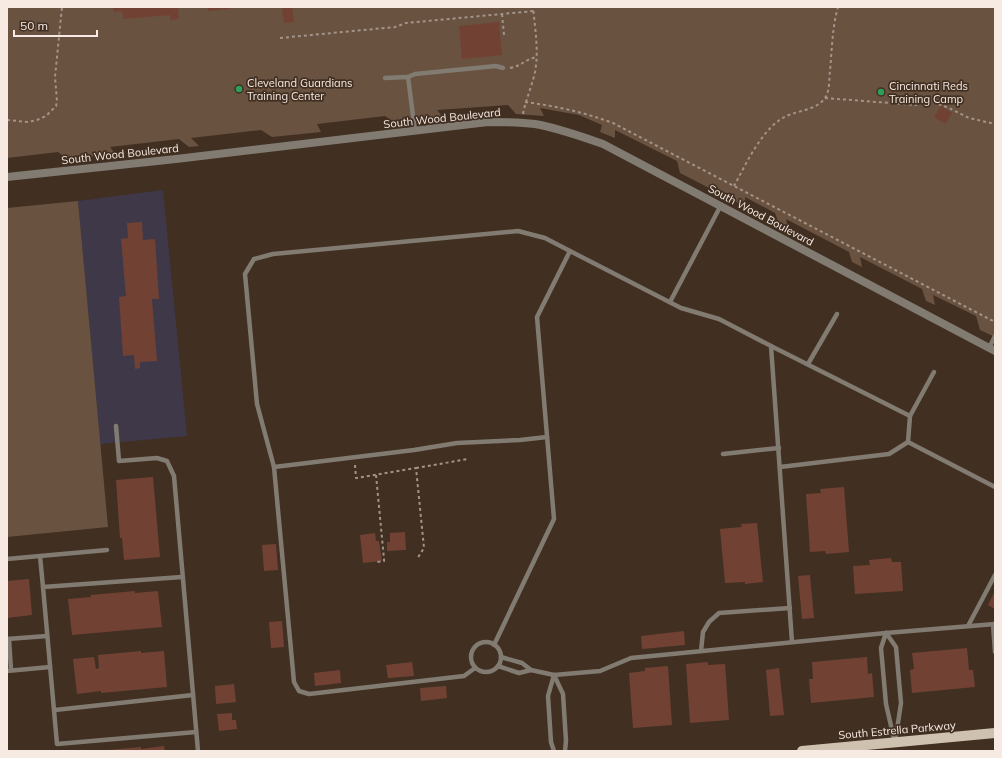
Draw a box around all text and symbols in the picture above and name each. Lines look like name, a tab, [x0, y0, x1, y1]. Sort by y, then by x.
scale bar	[14, 12, 97, 38]
text: 50 m	[20, 18, 48, 33]
place label: Cleveland Guardians Training Center	[247, 76, 353, 103]
place label: Cincinnati Reds Training Camp	[889, 79, 968, 106]
marker: Cleveland Guardians Training Center	[234, 84, 244, 94]
marker: Cincinnati Reds Training Camp	[876, 87, 886, 97]
street label: South Wood Boulevard	[383, 105, 501, 131]
street label: South Wood Boulevard	[61, 141, 179, 167]
street label: South Wood Boulevard	[706, 181, 816, 249]
street label: South Estrella Parkway	[838, 718, 956, 742]

